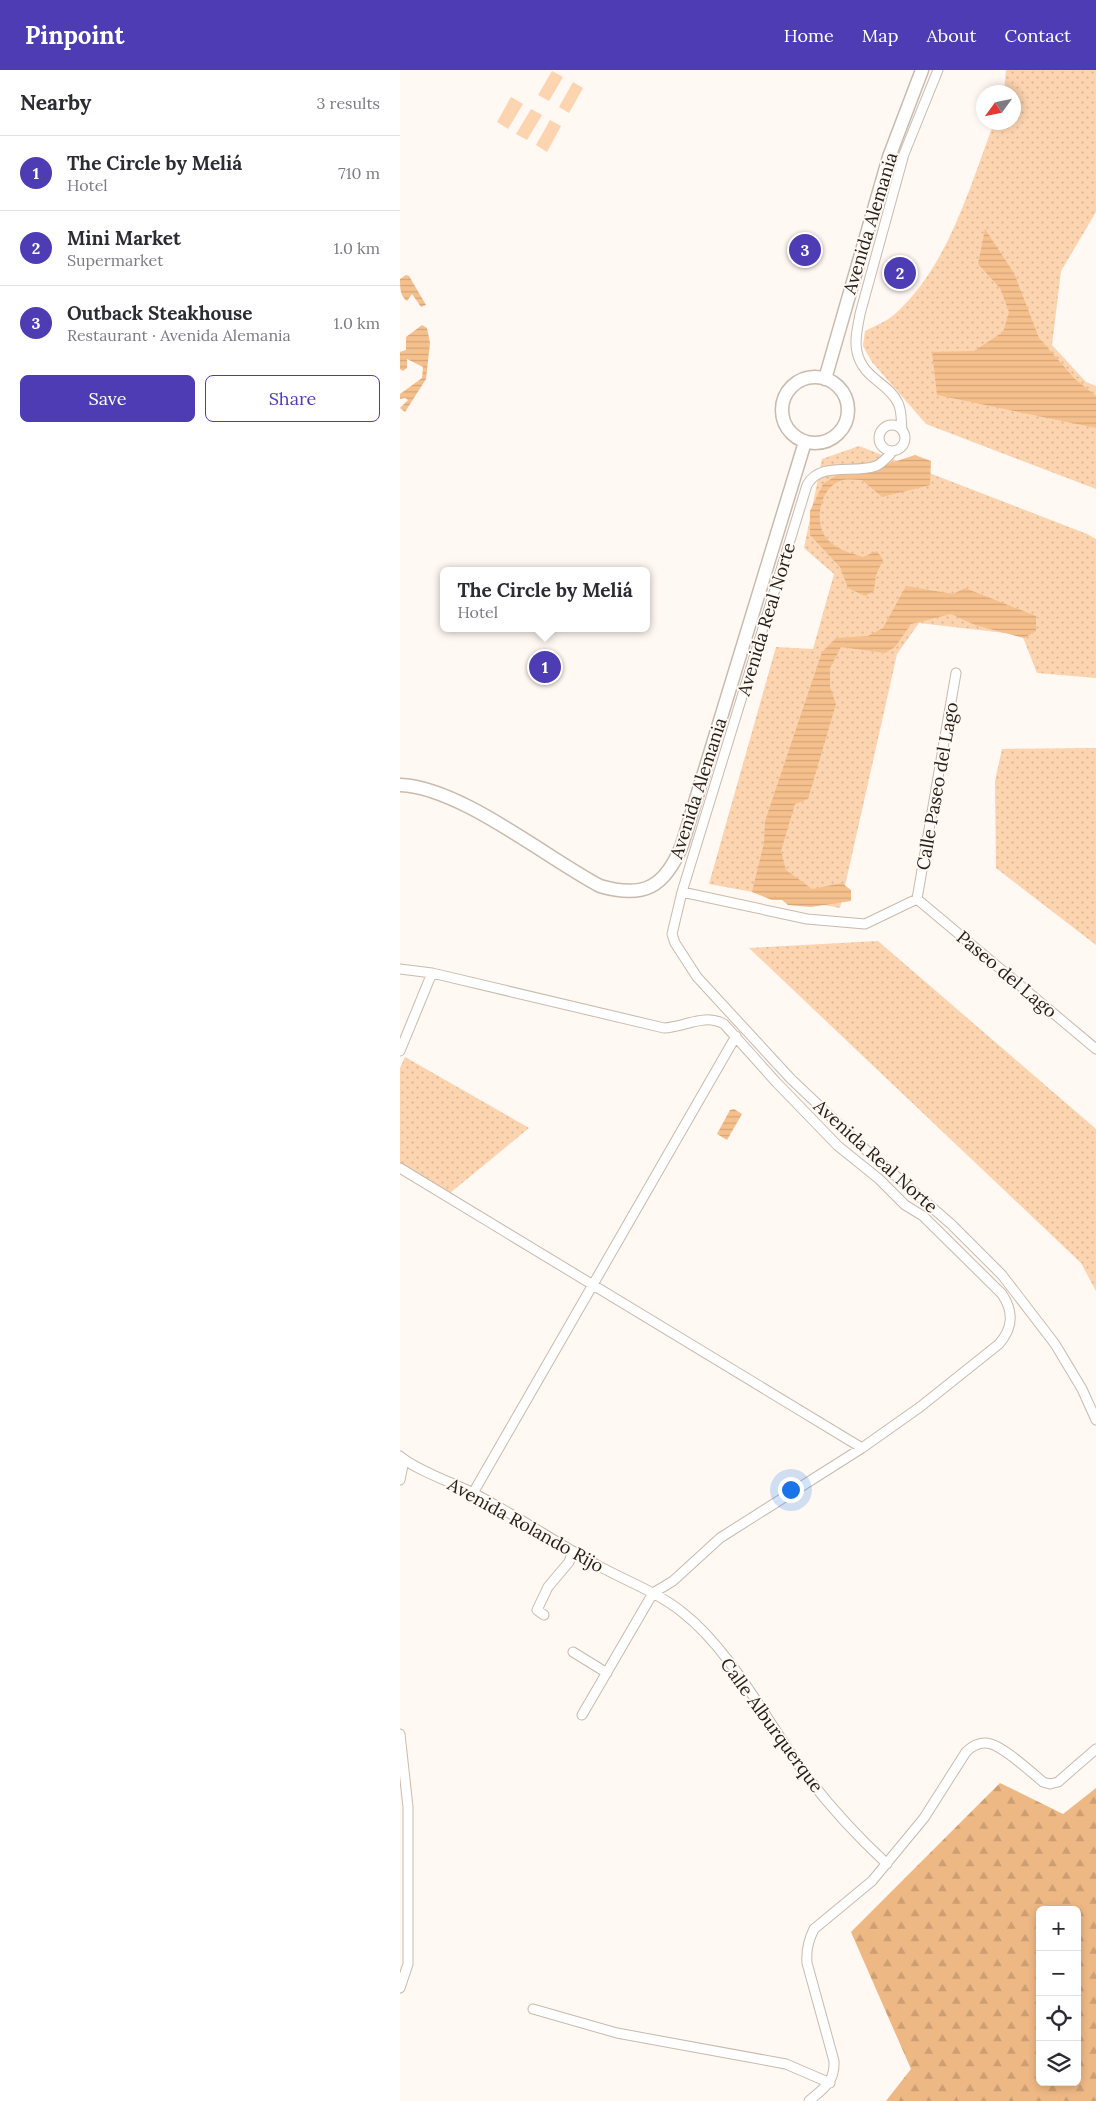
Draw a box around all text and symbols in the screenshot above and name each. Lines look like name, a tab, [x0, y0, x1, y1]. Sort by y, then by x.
text: Pinpoint	[25, 20, 124, 51]
text: Home	[784, 24, 834, 47]
text: Map	[862, 24, 898, 47]
text: About	[926, 24, 976, 47]
text: Contact	[1004, 24, 1071, 47]
north arrow	[976, 85, 1021, 130]
text: Nearby	[20, 89, 91, 116]
text: 3 results	[316, 93, 380, 113]
street label: Avenida Alemania	[837, 149, 902, 298]
text: The Circle by Meliá	[67, 151, 242, 175]
text: 1	[33, 163, 39, 183]
text: 710 m	[338, 163, 380, 183]
text: Hotel	[67, 175, 108, 195]
text: Mini Market	[67, 226, 181, 250]
pin: 3	[789, 231, 821, 269]
text: 2	[32, 238, 40, 258]
text: 1.0 km	[333, 238, 380, 258]
text: Supermarket	[67, 250, 163, 270]
pin: 2	[884, 254, 916, 292]
text: Outback Steakhouse	[67, 301, 252, 325]
text: 3	[32, 313, 40, 333]
text: 1.0 km	[333, 313, 380, 333]
text: Restaurant · Avenida Alemania	[67, 325, 291, 345]
button: Save	[20, 375, 195, 422]
button: Share	[205, 375, 380, 422]
street label: Avenida Real Norte	[731, 539, 800, 699]
popup	[440, 567, 650, 632]
text: The Circle by Meliá	[457, 578, 633, 602]
text: Hotel	[457, 602, 498, 622]
pin: 1	[529, 648, 561, 686]
street label: Calle Paseo del Lago	[911, 700, 963, 872]
street label: Avenida Alemania	[664, 715, 732, 862]
street label: Paseo del Lago	[952, 925, 1062, 1023]
street label: Avenida Real Norte	[808, 1094, 943, 1218]
street label: Avenida Rolando Rijo	[443, 1472, 608, 1577]
your location	[778, 1477, 804, 1503]
street label: Calle Alburquerque	[715, 1653, 829, 1797]
map controls	[1036, 1906, 1081, 2086]
button: +	[1036, 1906, 1081, 1951]
button: −	[1036, 1951, 1081, 1996]
button: locate	[1036, 1996, 1081, 2041]
button: layers	[1036, 2041, 1081, 2086]

